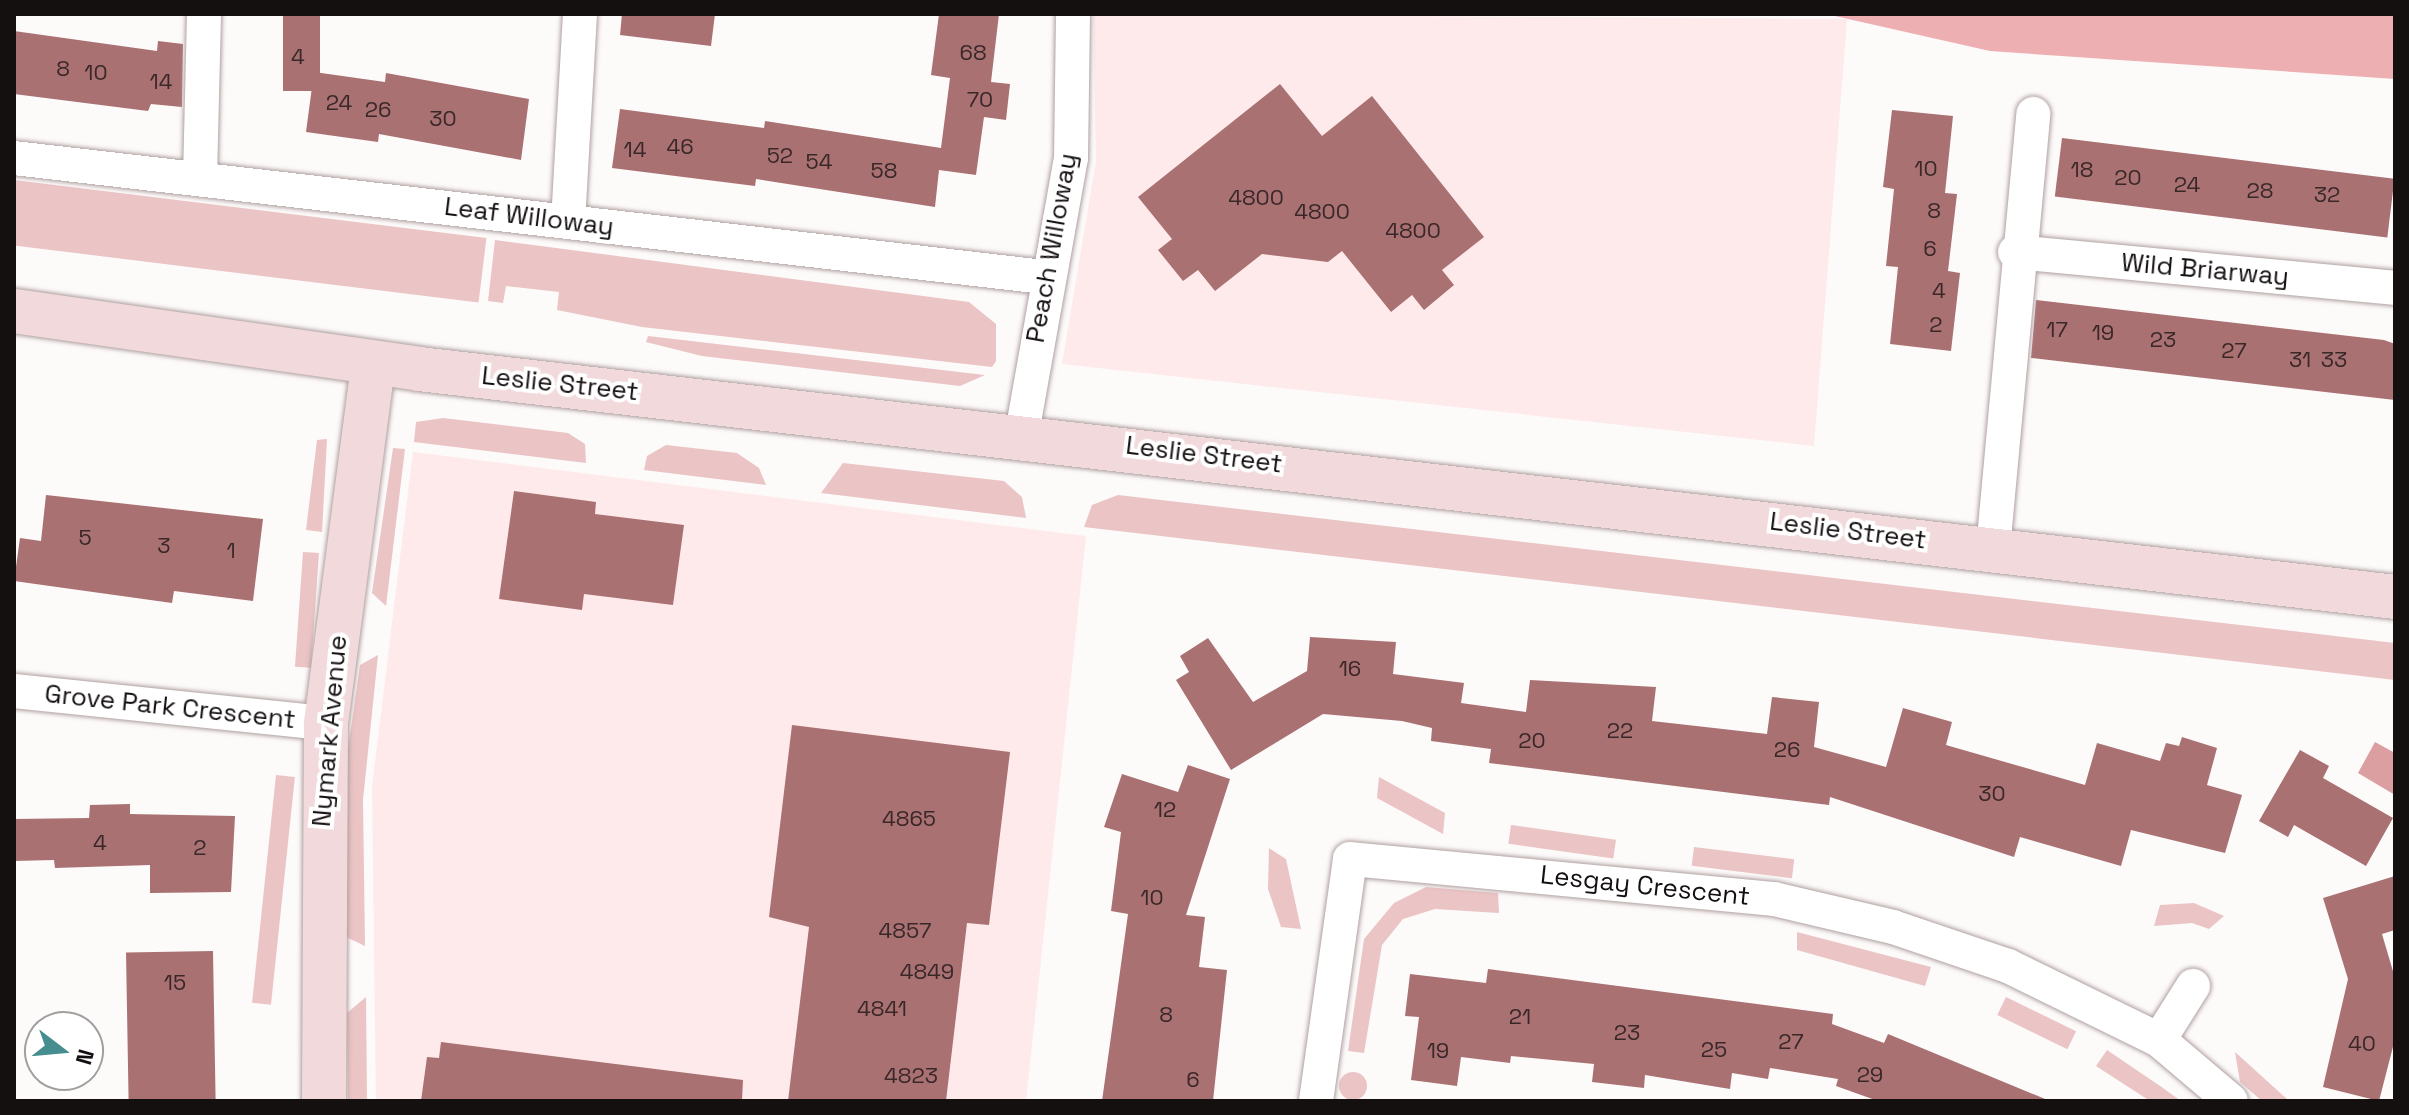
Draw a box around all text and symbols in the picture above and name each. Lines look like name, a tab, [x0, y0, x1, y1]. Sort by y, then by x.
house number: 68	[959, 40, 987, 66]
house number: 4	[291, 44, 305, 70]
house number: 8	[56, 56, 70, 82]
house number: 10	[84, 60, 108, 86]
house number: 14	[150, 69, 172, 95]
house number: 70	[967, 87, 993, 113]
house number: 24	[326, 90, 352, 116]
house number: 26	[365, 97, 391, 123]
house number: 30	[429, 106, 457, 132]
house number: 46	[666, 134, 694, 160]
house number: 14	[624, 137, 646, 163]
house number: 52	[767, 143, 793, 169]
house number: 54	[806, 149, 832, 175]
street label: Peach Willoway	[1020, 151, 1084, 345]
house number: 10	[1914, 156, 1938, 182]
house number: 18	[2071, 157, 2093, 183]
house number: 58	[871, 158, 897, 184]
house number: 20	[2114, 165, 2142, 191]
house number: 24	[2174, 172, 2200, 198]
house number: 28	[2247, 178, 2273, 204]
house number: 32	[2314, 182, 2340, 208]
house number: 4800	[1228, 185, 1284, 211]
street label: Leaf Willoway	[442, 191, 616, 243]
house number: 8	[1927, 198, 1941, 224]
house number: 4800	[1294, 199, 1350, 225]
house number: 4800	[1385, 218, 1441, 244]
house number: 6	[1923, 236, 1937, 262]
street label: Wild Briarway	[2120, 247, 2290, 293]
house number: 4	[1932, 278, 1946, 304]
house number: 2	[1929, 312, 1943, 338]
house number: 17	[2046, 317, 2068, 343]
house number: 19	[2092, 320, 2114, 346]
house number: 23	[2150, 327, 2176, 353]
house number: 27	[2221, 338, 2247, 364]
house number: 31	[2289, 347, 2311, 373]
house number: 33	[2321, 347, 2347, 373]
street label: Leslie Street	[480, 360, 640, 408]
street label: Leslie Street	[1124, 430, 1284, 480]
street label: Leslie Street	[1768, 506, 1928, 556]
house number: 5	[78, 525, 92, 551]
house number: 3	[157, 533, 171, 559]
house number: 1	[226, 538, 236, 564]
street label: Nymark Avenue	[306, 634, 354, 828]
house number: 16	[1339, 656, 1361, 682]
street label: Grove Park Crescent	[43, 678, 297, 736]
house number: 22	[1607, 718, 1633, 744]
house number: 20	[1518, 728, 1546, 754]
house number: 26	[1774, 737, 1800, 763]
house number: 30	[1978, 781, 2006, 807]
house number: 12	[1154, 797, 1176, 823]
house number: 4865	[882, 806, 936, 832]
house number: 4	[93, 830, 107, 856]
house number: 2	[193, 835, 207, 861]
street label: Lesgay Crescent	[1539, 859, 1751, 913]
house number: 10	[1140, 885, 1164, 911]
house number: 4857	[879, 918, 931, 944]
house number: 4849	[900, 959, 954, 985]
house number: 15	[164, 970, 186, 996]
house number: 4841	[857, 996, 907, 1022]
house number: 8	[1159, 1002, 1173, 1028]
house number: 21	[1509, 1004, 1531, 1030]
north arrow	[24, 1011, 104, 1091]
house number: 23	[1614, 1020, 1640, 1046]
house number: 27	[1778, 1029, 1804, 1055]
house number: 40	[2348, 1031, 2376, 1057]
house number: 25	[1701, 1037, 1727, 1063]
house number: 19	[1427, 1038, 1449, 1064]
text: N	[70, 1046, 101, 1068]
house number: 29	[1857, 1062, 1883, 1088]
house number: 4823	[884, 1063, 938, 1089]
house number: 6	[1186, 1067, 1200, 1093]

